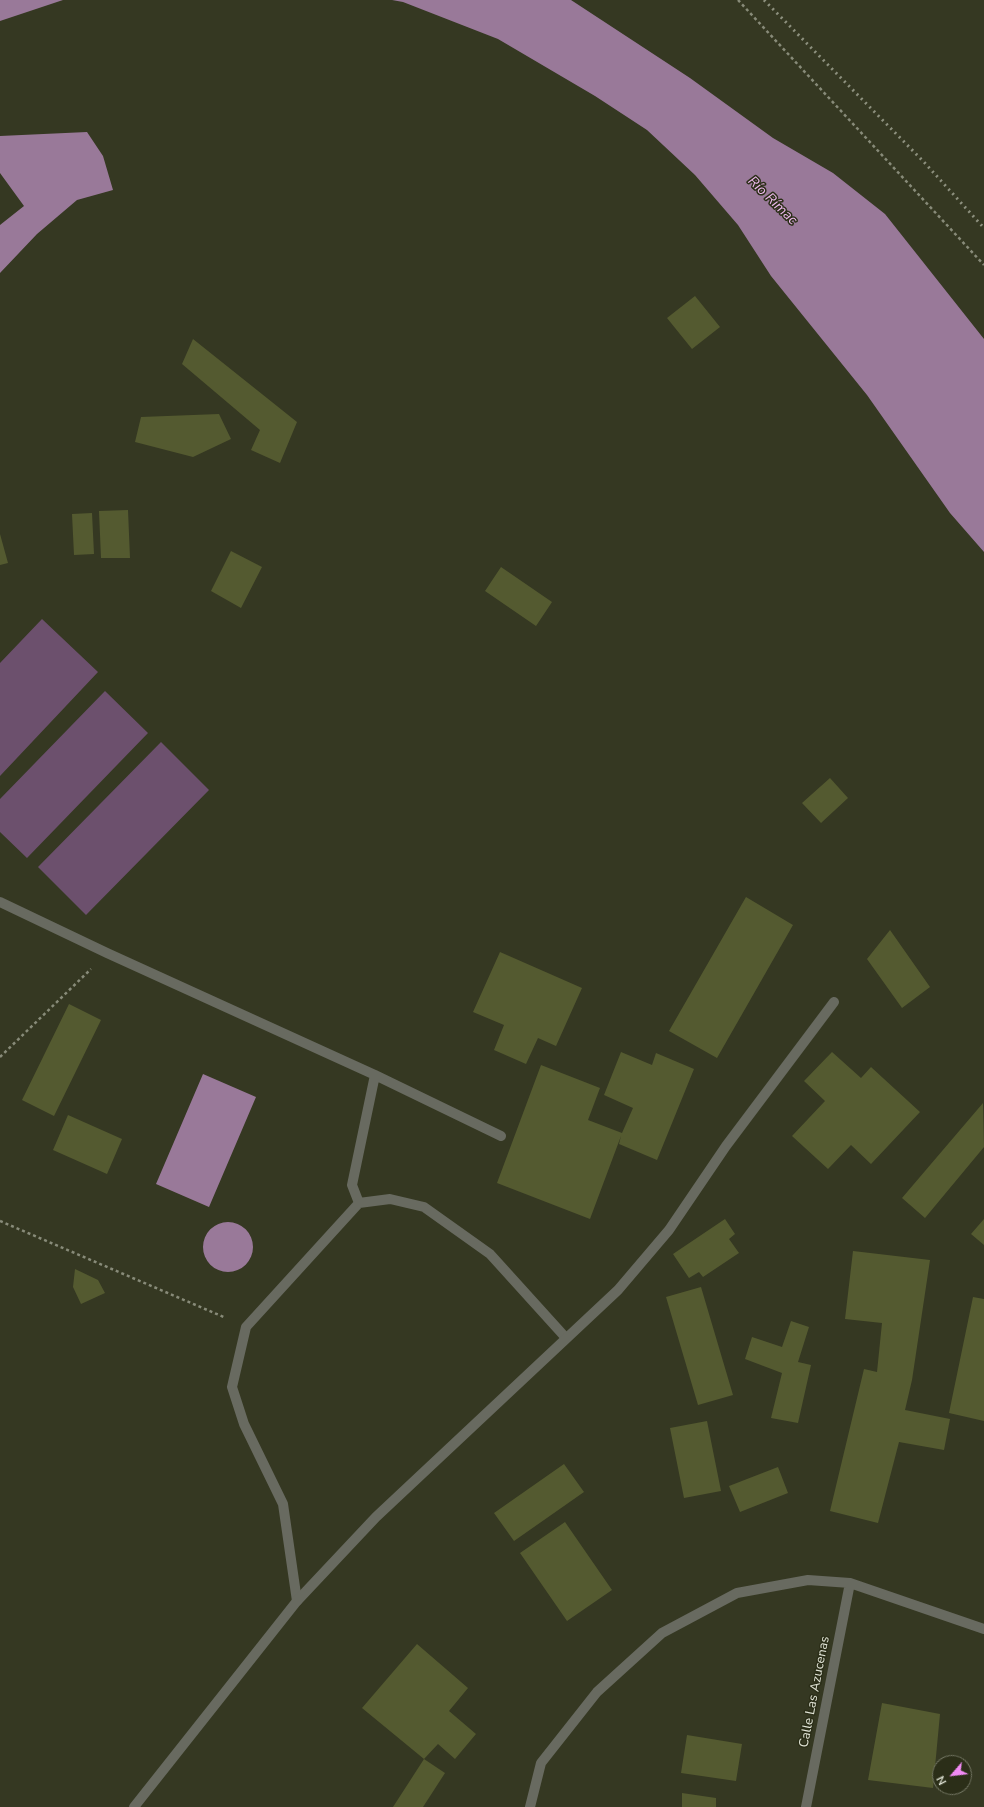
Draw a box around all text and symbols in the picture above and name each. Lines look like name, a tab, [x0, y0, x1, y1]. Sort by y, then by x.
water label: Río Rímac	[744, 173, 800, 229]
street label: Calle Las Azucenas	[797, 1635, 833, 1749]
north arrow	[932, 1755, 972, 1795]
text: N	[933, 1773, 950, 1788]

